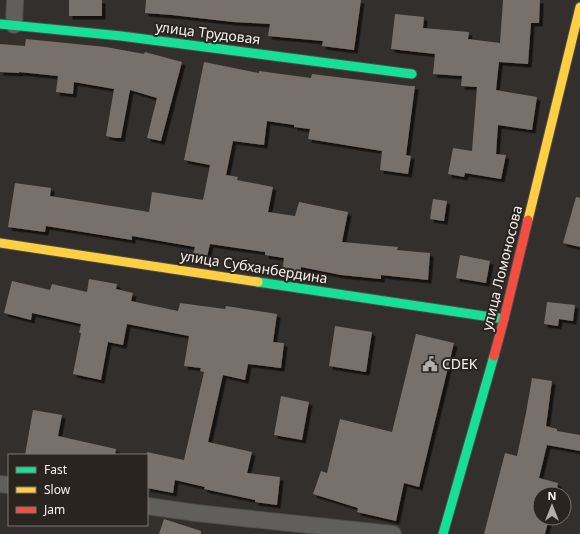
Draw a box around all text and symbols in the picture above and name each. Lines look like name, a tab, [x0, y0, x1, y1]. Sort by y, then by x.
street label: улица Трудовая	[154, 17, 262, 48]
street label: улица Ломоносова	[477, 203, 526, 332]
street label: улица Субханбердина	[179, 245, 329, 288]
place label: CDEK	[442, 354, 478, 373]
public building icon: CDEK	[421, 355, 439, 373]
legend	[8, 454, 148, 526]
text: Fast	[44, 461, 68, 478]
text: Slow	[44, 481, 71, 498]
north arrow	[532, 486, 572, 526]
text: N	[548, 488, 556, 503]
text: Jam	[43, 501, 65, 518]

